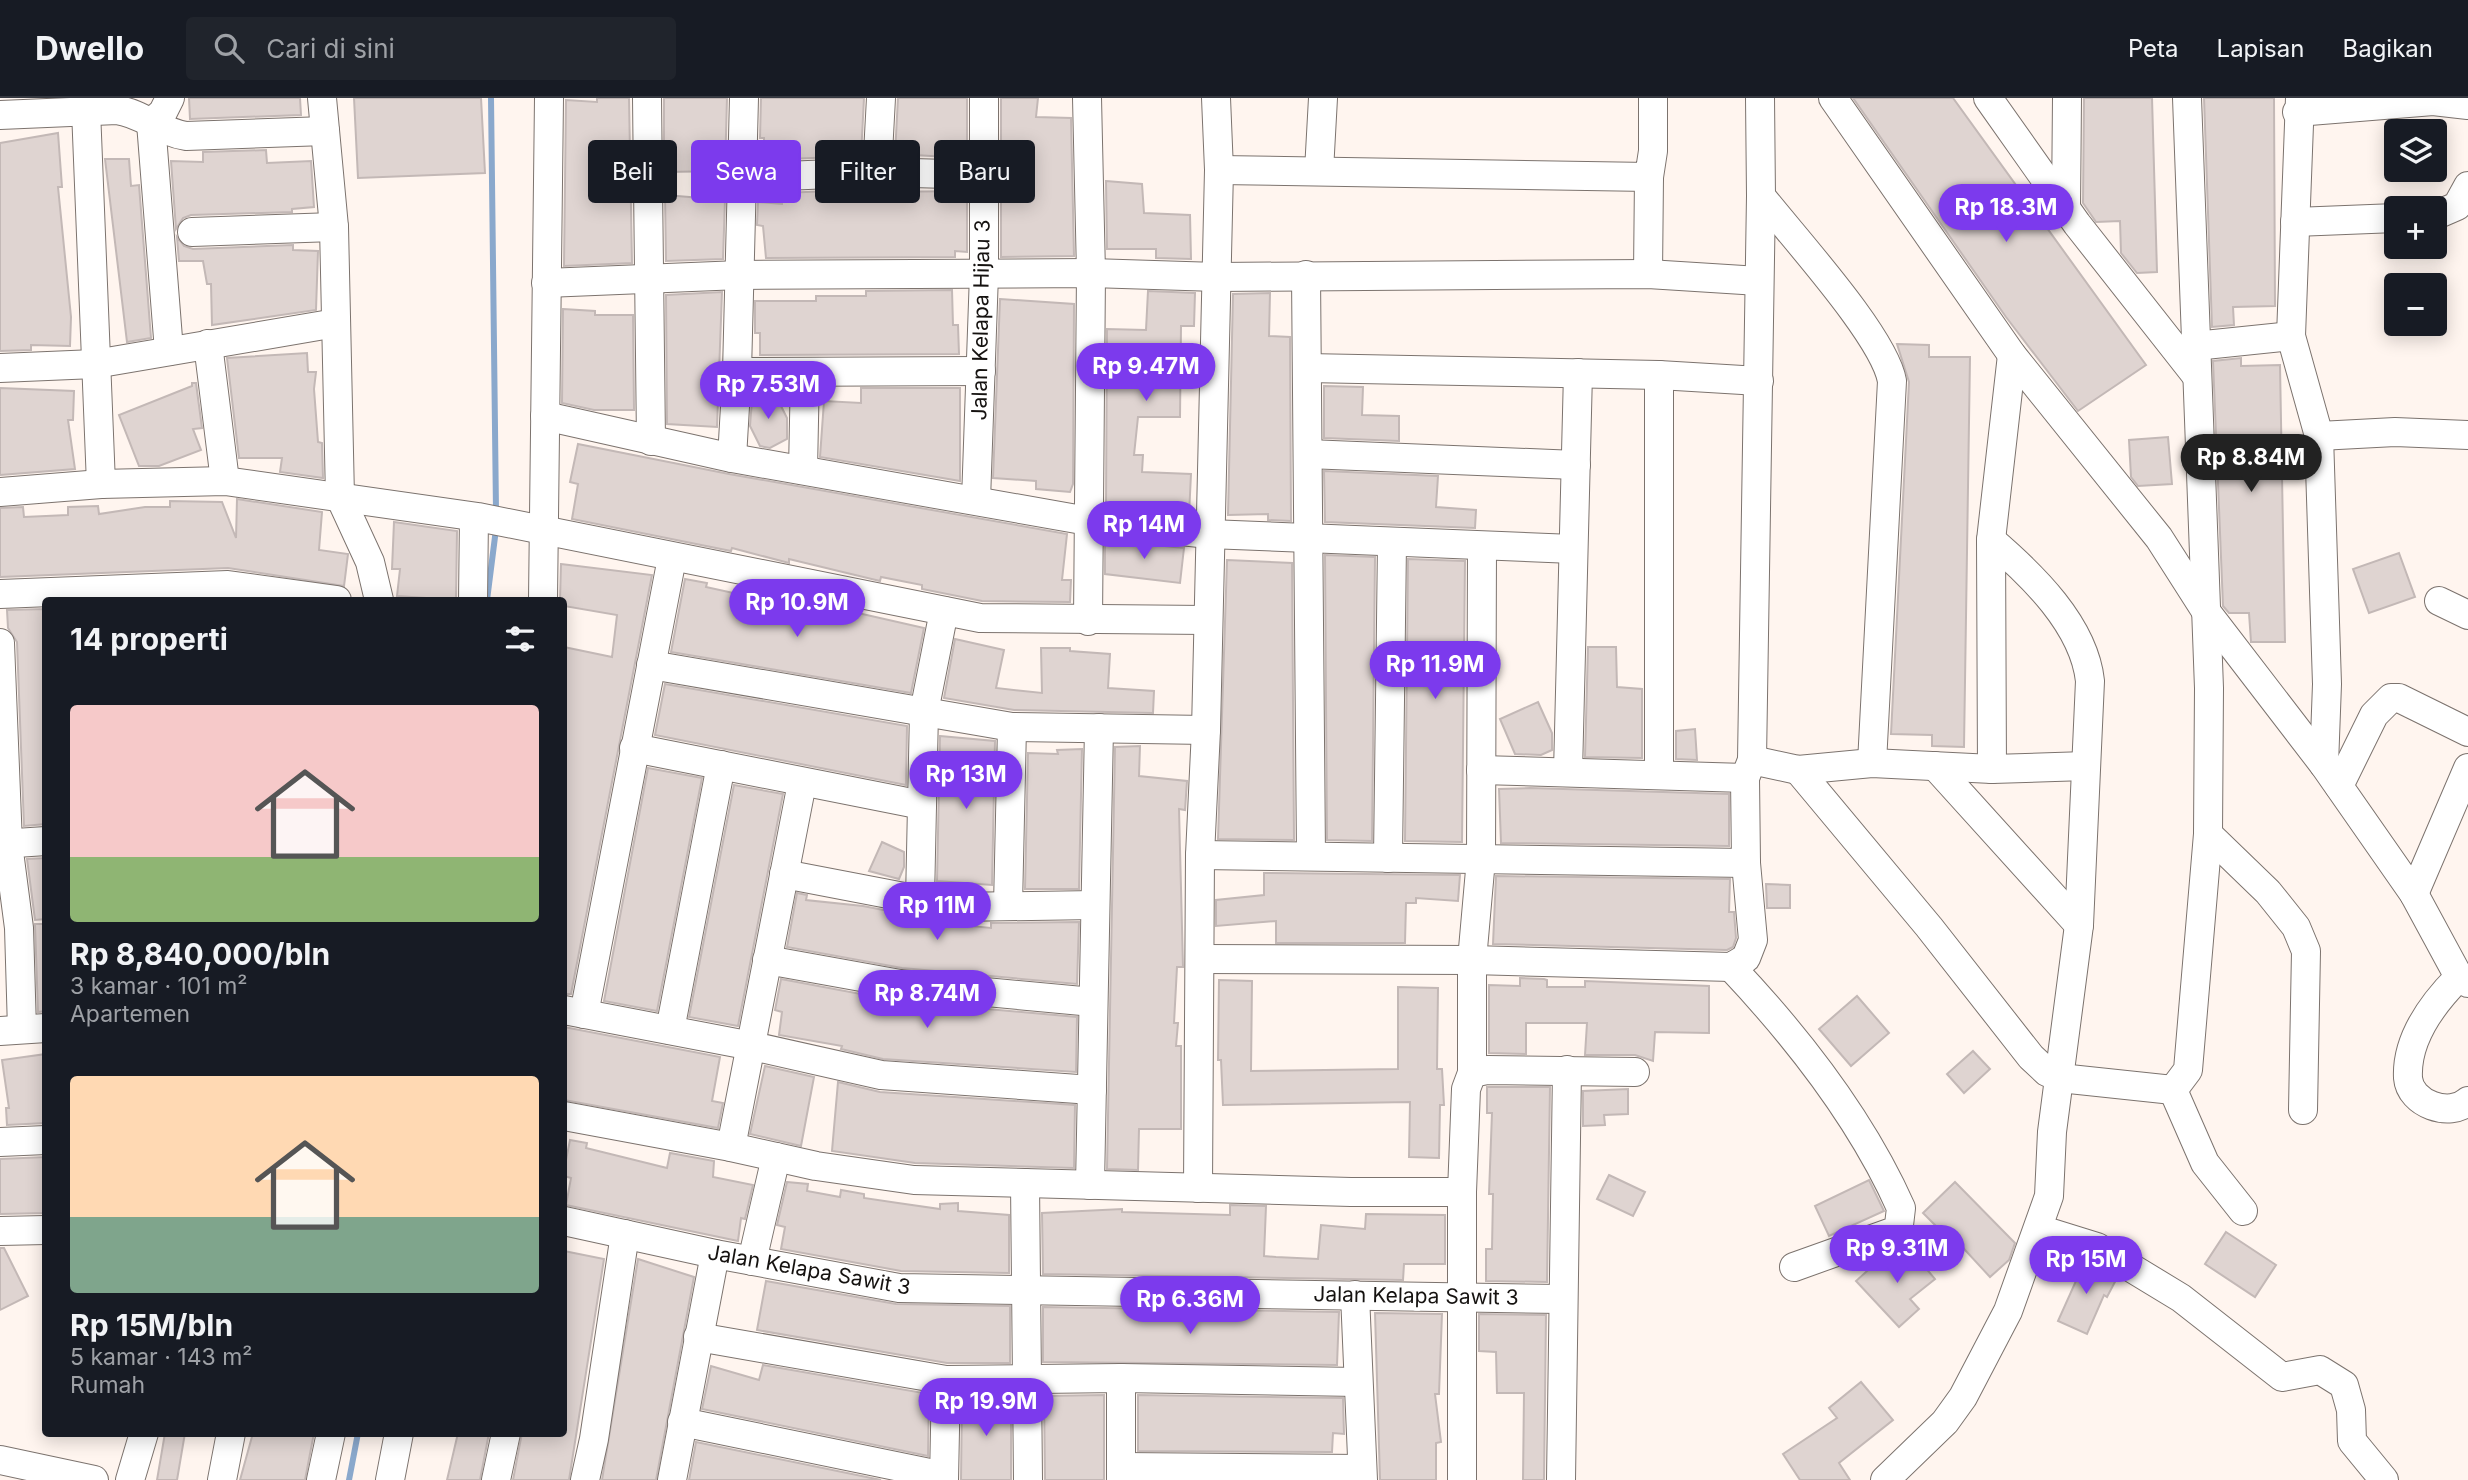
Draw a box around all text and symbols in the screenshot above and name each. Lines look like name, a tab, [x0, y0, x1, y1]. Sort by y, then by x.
search box	[186, 17, 676, 80]
text: Dwello	[35, 28, 144, 68]
icon: search	[210, 29, 248, 67]
text: Cari di sini	[266, 33, 395, 64]
text: Peta	[2128, 34, 2179, 63]
text: Lapisan	[2217, 34, 2304, 63]
text: Bagikan	[2342, 34, 2433, 63]
map controls	[2384, 119, 2447, 336]
button: layers	[2384, 119, 2447, 182]
chip: Beli	[588, 140, 677, 203]
chip: Sewa	[691, 140, 801, 203]
chip: Filter	[815, 140, 920, 203]
chip: Baru	[934, 140, 1035, 203]
pin: Rp 18.3M	[1934, 184, 2078, 244]
text: Rp 18.3M	[1955, 193, 2057, 221]
button: +	[2384, 196, 2447, 259]
street label: Jalan Kelapa Hijau 3	[966, 219, 995, 421]
button: −	[2384, 273, 2447, 336]
pin: Rp 9.47M	[1074, 344, 1218, 403]
text: Rp 9.47M	[1092, 352, 1200, 380]
pin: Rp 7.53M	[696, 362, 840, 421]
text: Rp 7.53M	[716, 370, 820, 398]
pin: Rp 8.84M	[2179, 434, 2323, 494]
text: Rp 8.84M	[2197, 443, 2305, 471]
pin: Rp 14M	[1087, 502, 1201, 561]
text: Rp 14M	[1103, 510, 1185, 538]
pin: Rp 10.9M	[725, 580, 869, 639]
text: Rp 10.9M	[745, 588, 849, 616]
icon: filters	[501, 620, 539, 658]
text: 14 properti	[70, 621, 228, 657]
pin: Rp 11.9M	[1363, 642, 1507, 701]
text: Rp 11.9M	[1386, 650, 1484, 678]
icon: home	[242, 751, 368, 877]
pin: Rp 13M	[909, 752, 1023, 811]
text: Rp 13M	[925, 760, 1007, 788]
pin: Rp 11M	[880, 882, 994, 942]
text: Rp 11M	[899, 891, 975, 919]
text: Rp 8,840,000/bln	[70, 936, 330, 972]
pin: Rp 8.74M	[855, 970, 999, 1030]
text: 3 kamar · 101 m²	[70, 972, 248, 1000]
text: Rp 8.74M	[874, 979, 980, 1007]
text: Apartemen	[70, 1000, 190, 1028]
icon: home	[242, 1122, 368, 1248]
pin: Rp 9.31M	[1825, 1226, 1969, 1285]
text: Rp 9.31M	[1846, 1234, 1948, 1262]
pin: Rp 15M	[2029, 1236, 2143, 1296]
street label: Jalan Kelapa Sawit 3	[706, 1239, 912, 1300]
text: Rp 15M	[2045, 1245, 2127, 1273]
pin: Rp 6.36M	[1118, 1276, 1262, 1336]
street label: Jalan Kelapa Sawit 3	[1313, 1281, 1519, 1310]
text: Rp 6.36M	[1136, 1285, 1244, 1313]
text: Rp 15M/bln	[70, 1307, 233, 1343]
text: 5 kamar · 143 m²	[70, 1343, 252, 1371]
text: Rumah	[70, 1371, 145, 1399]
pin: Rp 19.9M	[914, 1378, 1058, 1438]
text: Rp 19.9M	[935, 1387, 1037, 1415]

